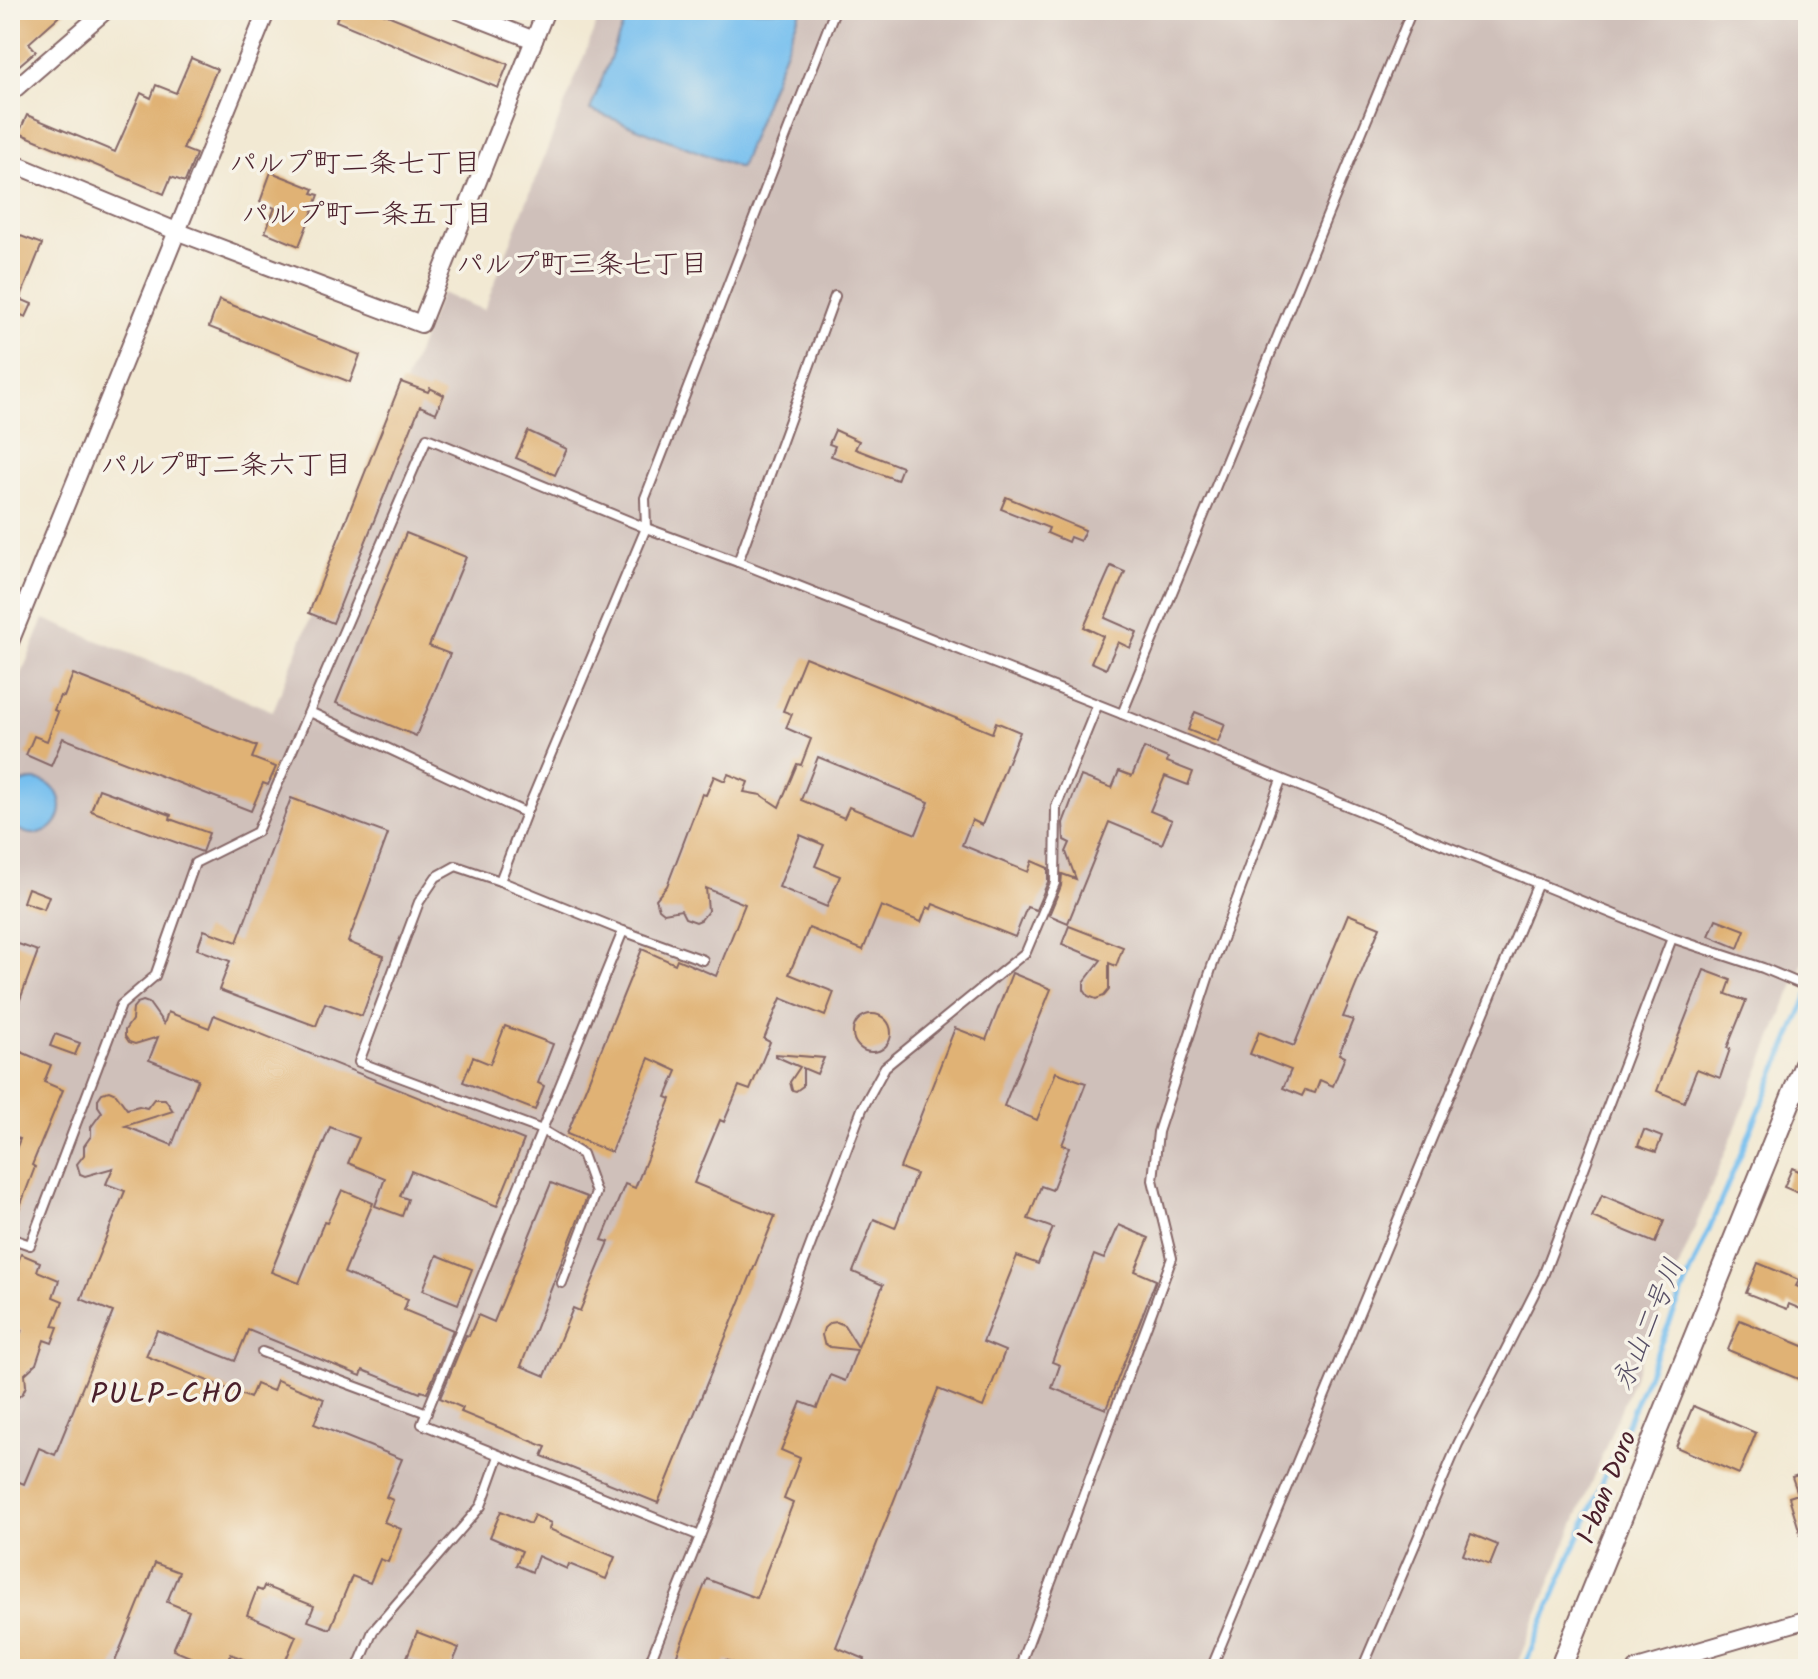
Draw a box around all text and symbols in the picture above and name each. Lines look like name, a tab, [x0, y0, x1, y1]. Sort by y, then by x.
district label: パルプ町二条七丁目	[229, 142, 481, 187]
district label: パルプ町一条五丁目	[241, 193, 493, 238]
district label: パルプ町三条七丁目	[456, 243, 708, 288]
district label: パルプ町二条六丁目	[100, 444, 352, 489]
water label: 永山二号川	[1601, 1252, 1697, 1398]
district label: PULP-CHO	[90, 1371, 244, 1419]
street label: 1-ban Doro	[1566, 1425, 1650, 1551]

